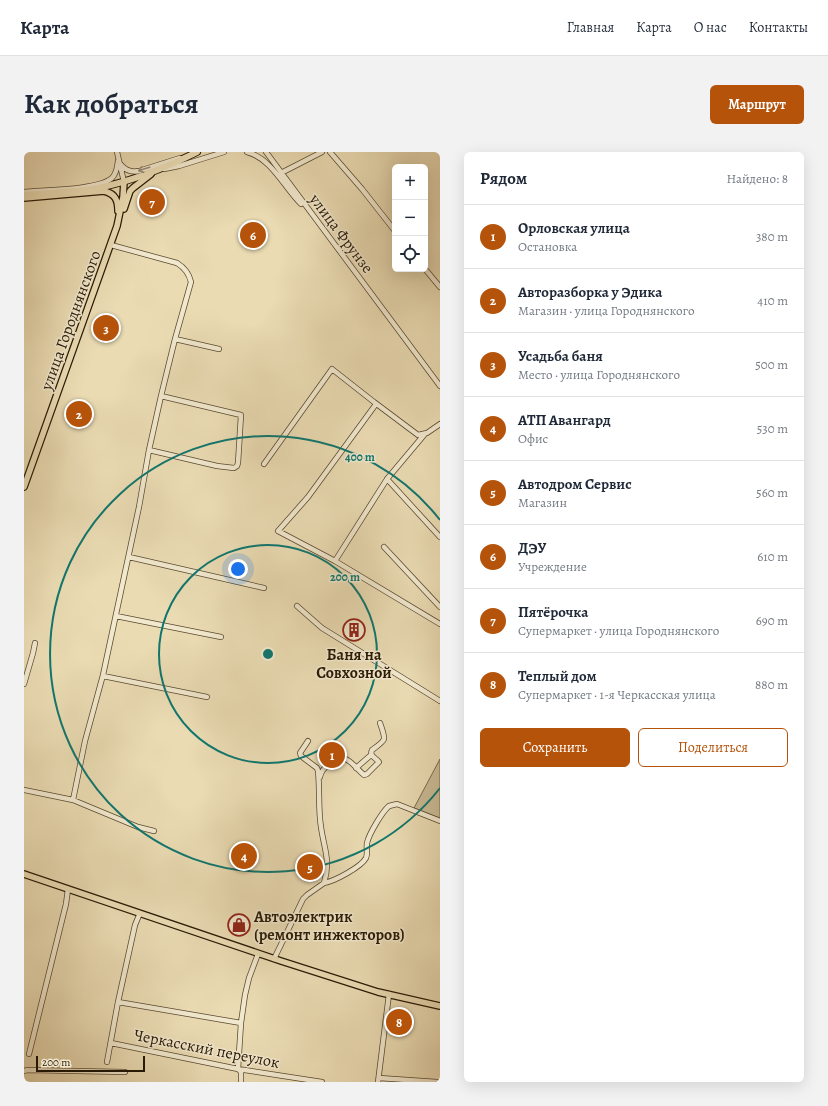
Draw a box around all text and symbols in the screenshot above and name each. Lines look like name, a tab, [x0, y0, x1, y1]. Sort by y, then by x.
text: Карта	[20, 15, 69, 41]
text: Главная	[567, 18, 614, 37]
text: Карта	[636, 18, 672, 37]
text: О нас	[694, 18, 727, 37]
text: Контакты	[749, 18, 808, 37]
text: Как добраться	[24, 85, 199, 123]
button: Маршрут	[710, 85, 804, 124]
map controls	[392, 164, 428, 272]
button: +	[392, 164, 428, 200]
one-way arrow	[138, 166, 151, 173]
text: Рядом	[480, 167, 527, 190]
text: Найдено: 8	[726, 170, 788, 187]
pin: 7	[139, 187, 165, 217]
street label: улица Фрунзе	[303, 189, 378, 278]
button: −	[392, 200, 428, 236]
text: Орловская улица	[518, 218, 630, 238]
pin: 6	[240, 220, 266, 250]
text: 1	[491, 228, 495, 245]
text: 380 m	[756, 228, 788, 245]
button: locate	[392, 236, 428, 272]
text: Остановка	[518, 238, 577, 255]
street label: улица Городнянского	[35, 247, 106, 394]
text: Авторазборка у Эдика	[518, 282, 662, 302]
text: 2	[490, 292, 496, 309]
text: 410 m	[757, 292, 788, 309]
text: Магазин · улица Городнянского	[518, 302, 695, 319]
pin: 3	[93, 313, 119, 343]
text: Усадьба баня	[518, 346, 603, 366]
text: 3	[490, 356, 496, 373]
text: 500 m	[755, 356, 788, 373]
text: Место · улица Городнянского	[518, 366, 680, 383]
pin: 2	[66, 399, 92, 429]
text: АТП Авангард	[518, 410, 611, 430]
text: 4	[490, 420, 496, 437]
text: 530 m	[757, 420, 788, 437]
text: Офис	[518, 430, 548, 447]
text: 400 m	[345, 449, 375, 465]
text: Автодром Сервис	[518, 474, 632, 494]
text: 5	[490, 484, 496, 501]
text: 560 m	[756, 484, 788, 501]
text: Магазин	[518, 494, 567, 511]
text: ДЭУ	[518, 538, 546, 558]
text: 6	[490, 548, 496, 565]
text: 610 m	[757, 548, 788, 565]
text: Учреждение	[518, 558, 587, 575]
your location	[228, 559, 248, 579]
text: 200 m	[330, 569, 360, 585]
text: Пятёрочка	[518, 602, 588, 622]
text: 7	[490, 612, 496, 629]
text: 690 m	[756, 612, 788, 629]
building icon: Баня на Совхозной	[341, 617, 367, 643]
text: Супермаркет · улица Городнянского	[518, 622, 719, 639]
place label: Баня на Совхозной	[316, 644, 392, 684]
centre of rings	[261, 647, 275, 661]
text: Теплый дом	[518, 666, 597, 686]
text: 8	[490, 676, 496, 693]
text: 880 m	[755, 676, 788, 693]
text: Супермаркет · 1-я Черкасская улица	[518, 686, 716, 703]
button: Сохранить	[480, 728, 630, 767]
button: Поделиться	[638, 728, 788, 767]
pin: 1	[319, 740, 345, 770]
pin: 4	[231, 841, 257, 871]
pin: 5	[297, 852, 323, 882]
place label: Автоэлектрик (ремонт инжекторов)	[253, 906, 405, 946]
shop icon: Автоэлектрик (ремонт инжекторов)	[226, 912, 252, 938]
pin: 8	[386, 1007, 412, 1037]
street label: Черкасский переулок	[132, 1024, 281, 1074]
scale bar	[36, 1054, 145, 1073]
text: 200 m	[42, 1055, 70, 1070]

